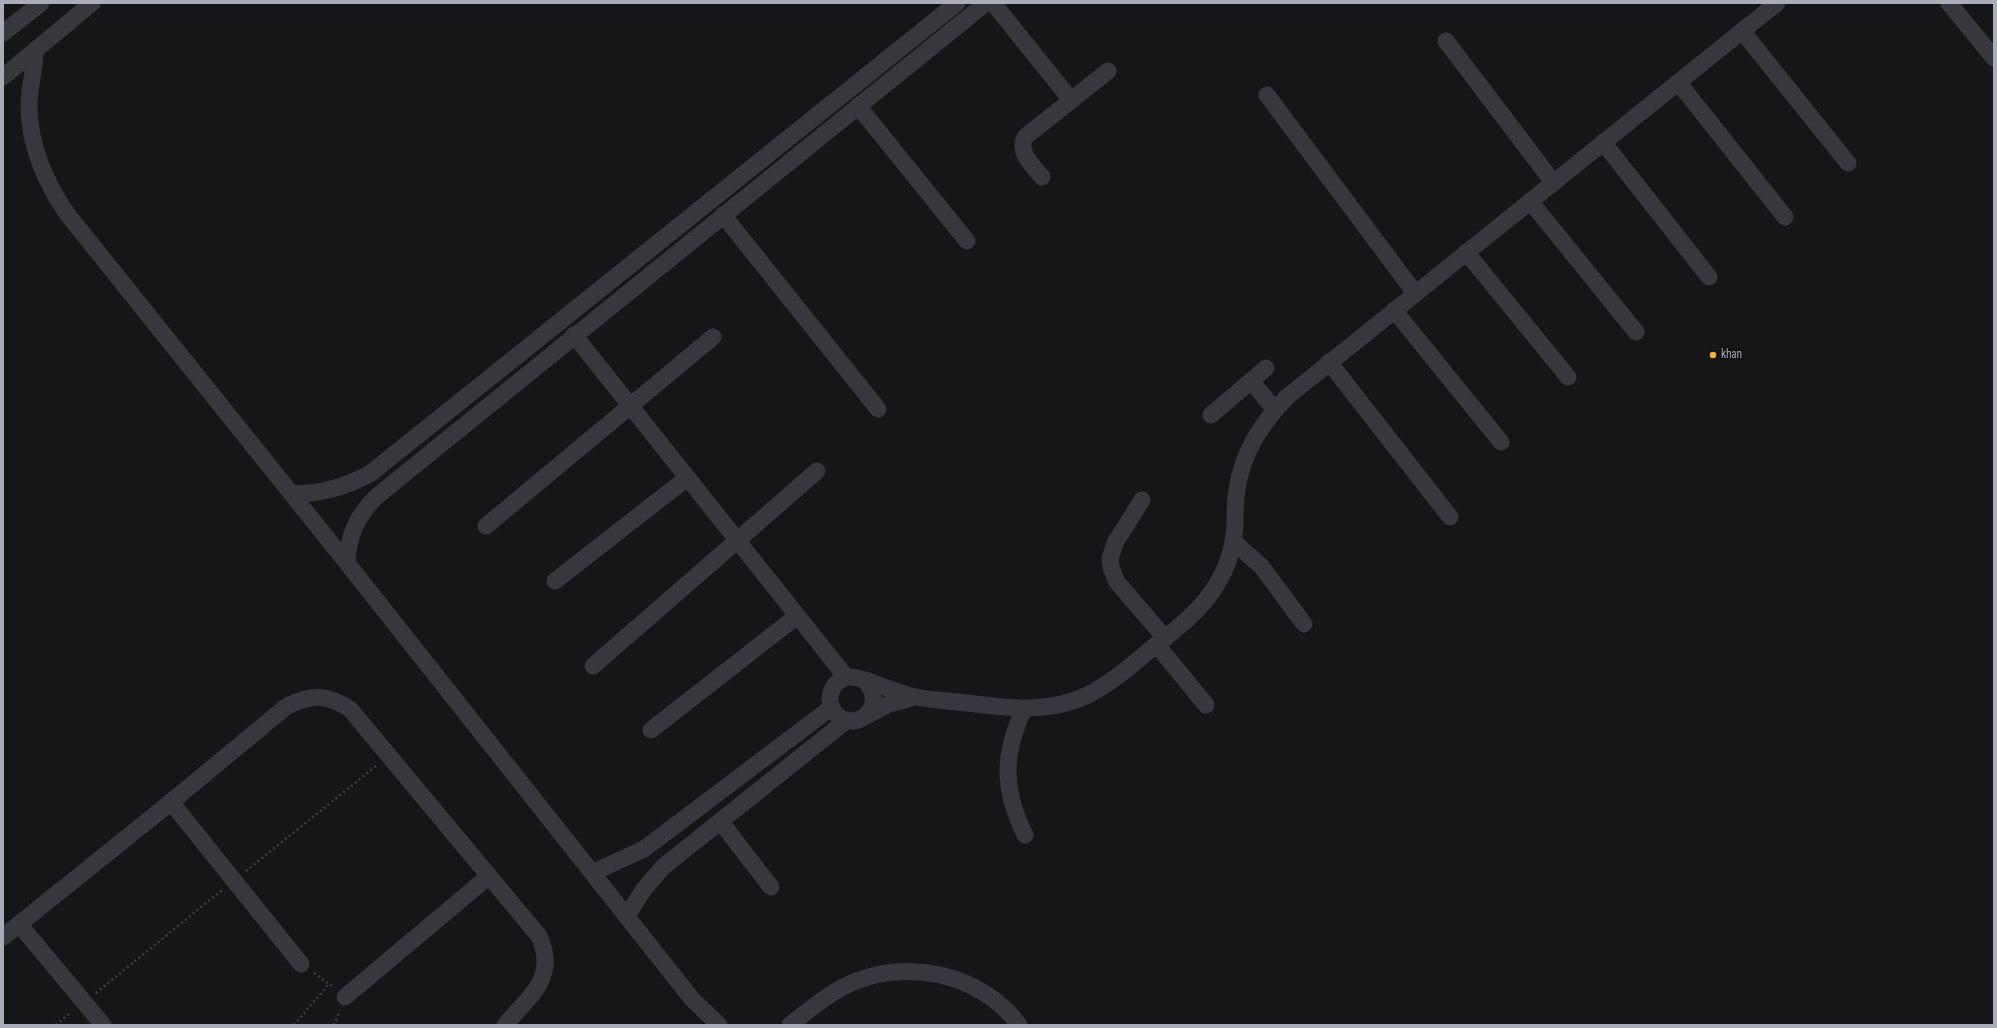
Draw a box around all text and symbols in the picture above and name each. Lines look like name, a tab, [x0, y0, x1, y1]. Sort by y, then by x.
place label: khan	[1721, 347, 1742, 363]
marker: khan	[1708, 350, 1718, 360]

